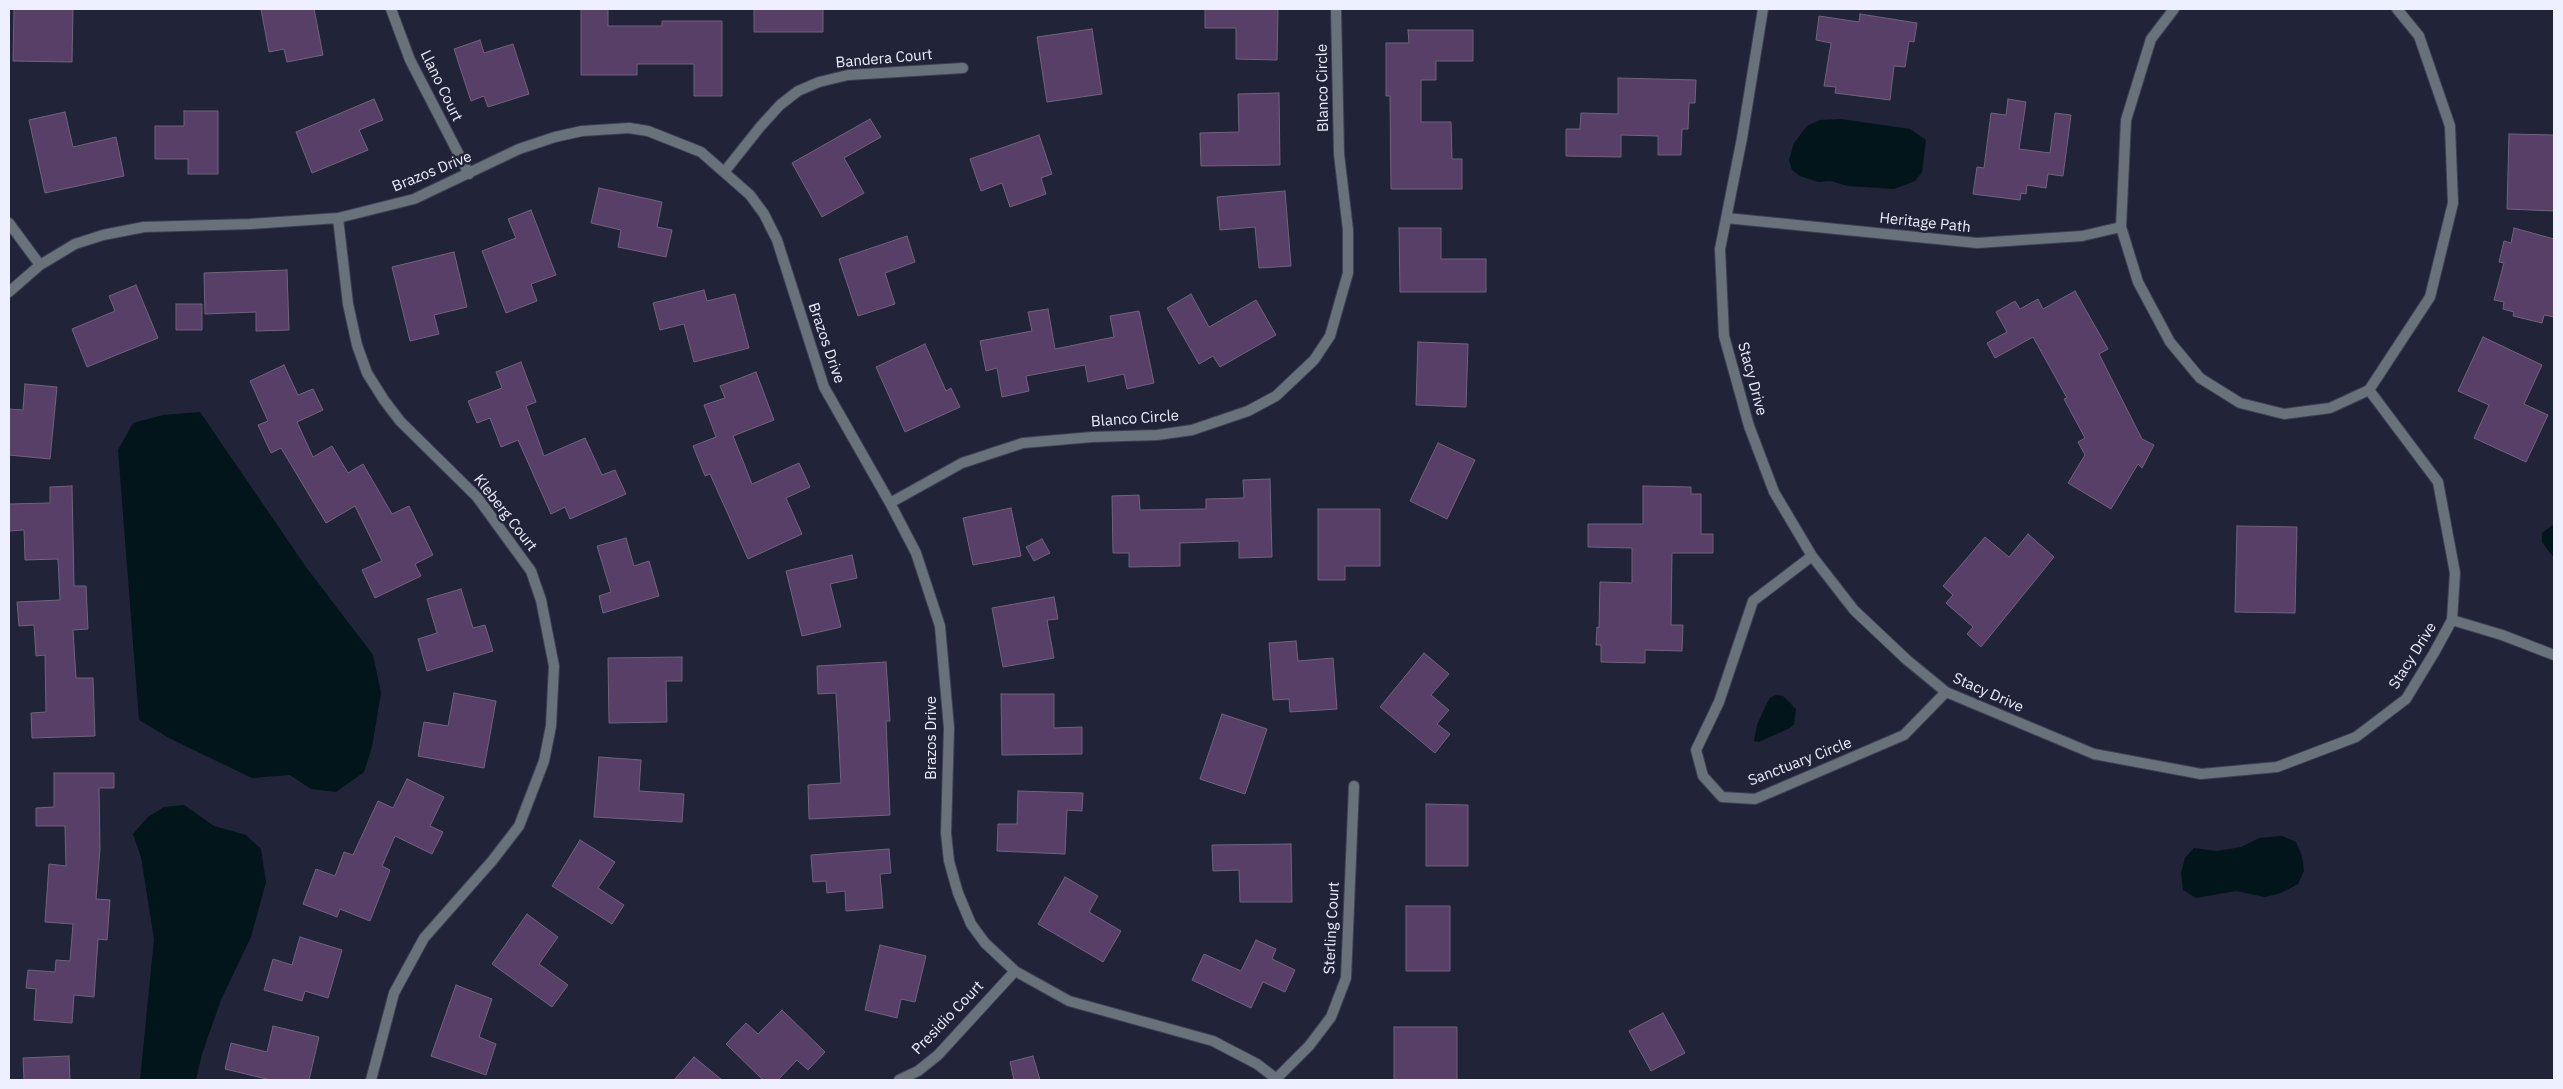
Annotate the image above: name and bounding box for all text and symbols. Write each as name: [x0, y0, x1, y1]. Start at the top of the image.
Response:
street label: Blanco Circle: [1313, 44, 1333, 132]
street label: Bandera Court: [835, 46, 933, 72]
street label: Llano Court: [416, 47, 466, 125]
street label: Brazos Drive: [390, 148, 474, 196]
street label: Heritage Path: [1878, 209, 1972, 237]
street label: Brazos Drive: [804, 300, 848, 386]
street label: Stacy Drive: [1734, 340, 1770, 418]
street label: Blanco Circle: [1090, 407, 1180, 431]
street label: Kleberg Court: [469, 471, 541, 555]
street label: Stacy Drive: [2385, 619, 2441, 693]
street label: Stacy Drive: [1950, 669, 2026, 717]
street label: Brazos Drive: [923, 696, 941, 780]
street label: Sanctuary Circle: [1746, 734, 1854, 790]
street label: Sterling Court: [1321, 881, 1343, 975]
street label: Presidio Court: [908, 978, 988, 1058]

